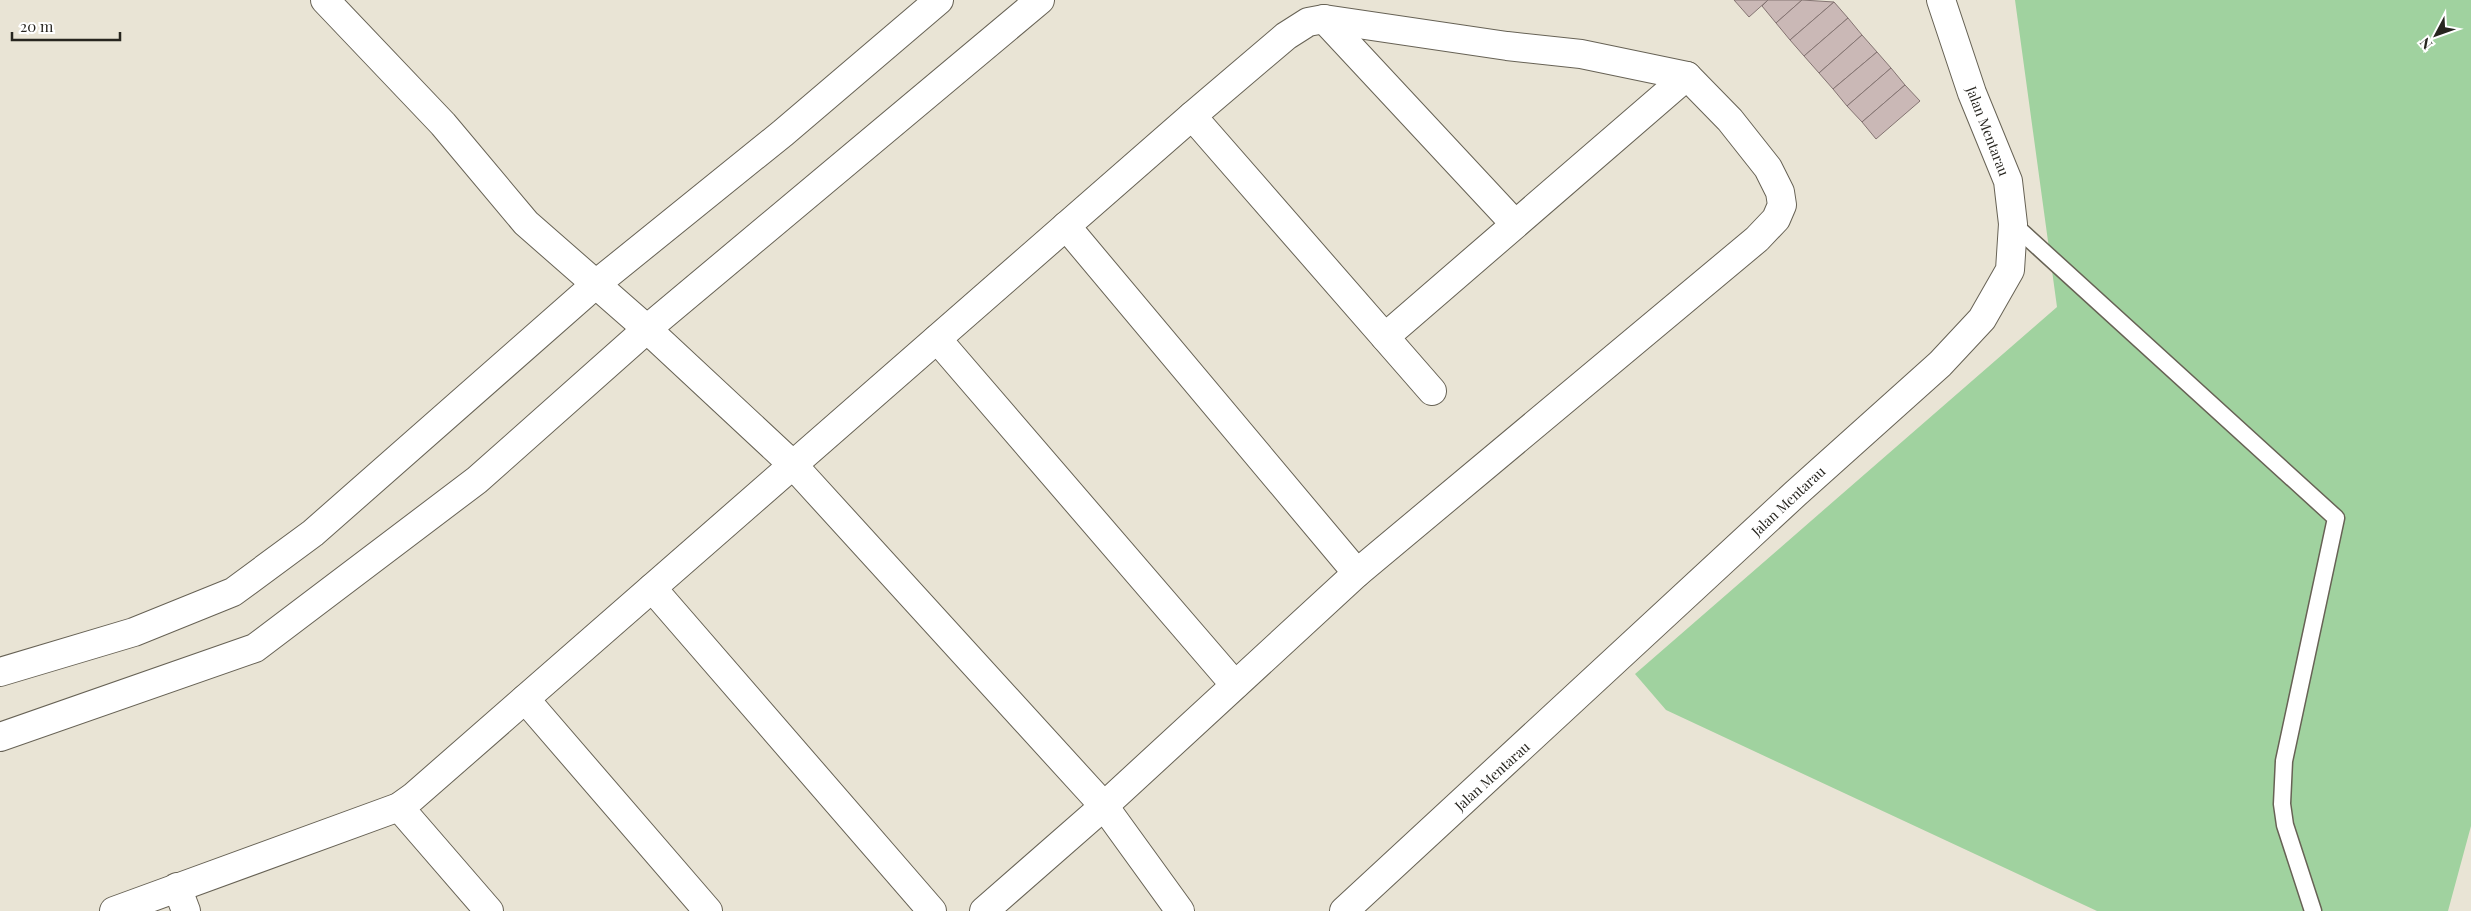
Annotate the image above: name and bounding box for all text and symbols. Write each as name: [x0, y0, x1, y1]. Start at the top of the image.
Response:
scale bar: [12, 10, 120, 42]
north arrow: [2411, 10, 2461, 60]
text: 20 m: [20, 16, 54, 36]
text: N: [2415, 34, 2436, 54]
street label: Jalan Mentarau: [1962, 82, 2014, 179]
street label: Jalan Mentarau: [1746, 462, 1829, 541]
street label: Jalan Mentarau: [1450, 737, 1534, 815]

